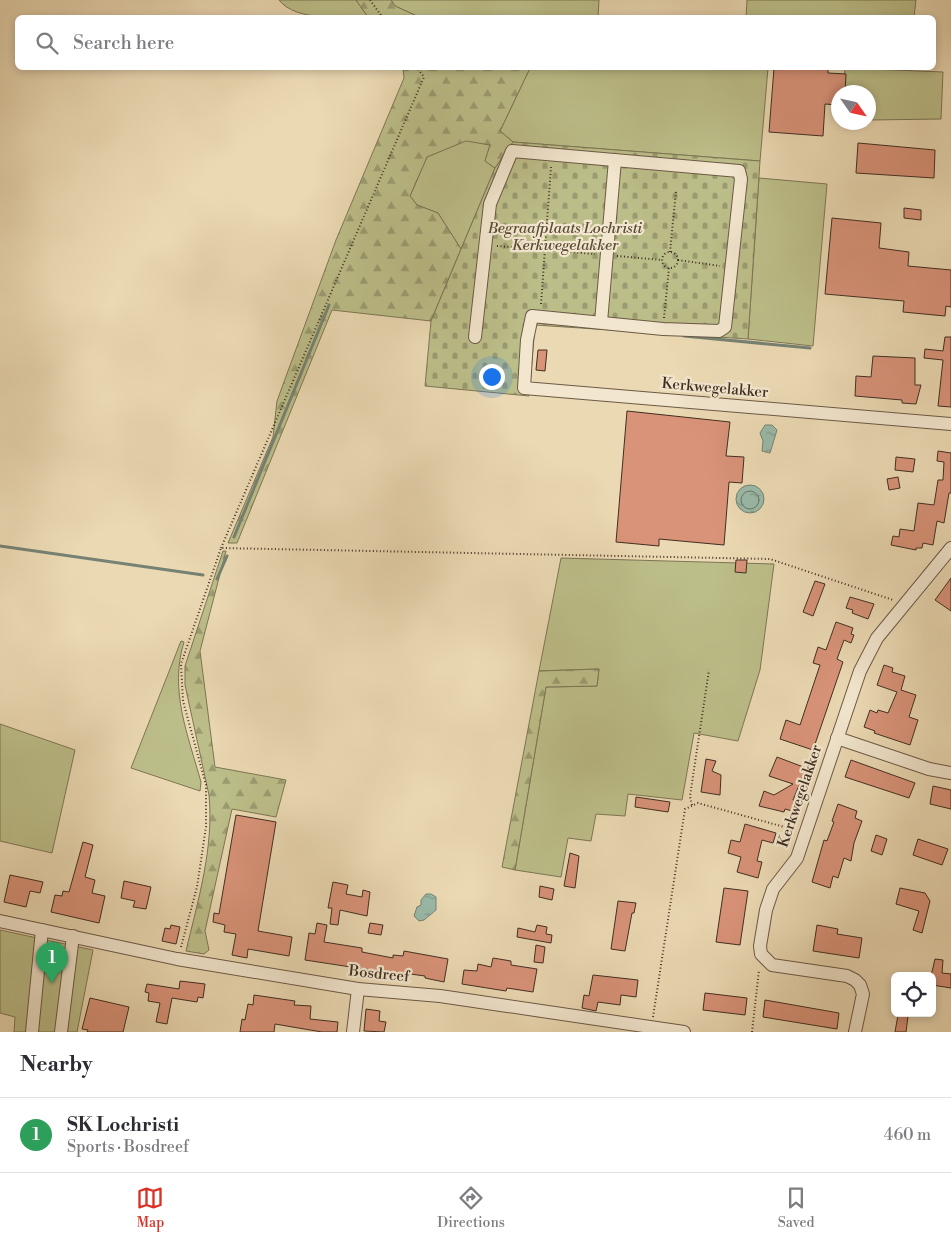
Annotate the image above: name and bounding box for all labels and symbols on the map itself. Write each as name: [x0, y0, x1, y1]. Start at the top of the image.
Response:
north arrow: [831, 85, 876, 130]
park label: Begraafplaats Lochristi Kerkwegelakker: [487, 219, 643, 255]
your location: [479, 364, 505, 390]
street label: Kerkwegelakker: [661, 374, 770, 402]
street label: Kerkwegelakker: [774, 742, 827, 850]
pin: 1: [36, 942, 68, 983]
street label: Bosdreef: [347, 961, 411, 987]

